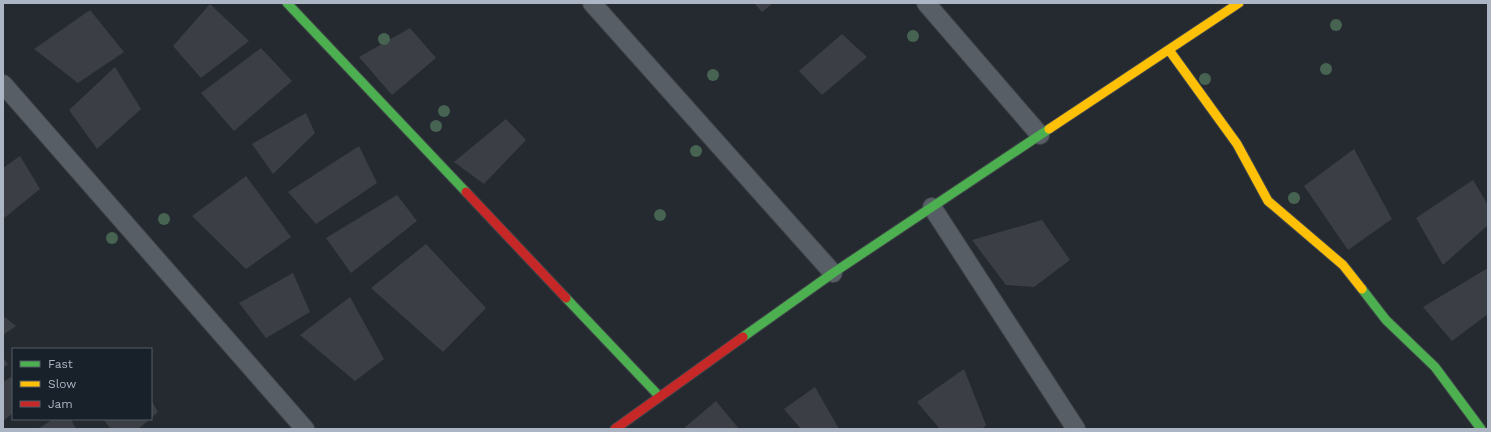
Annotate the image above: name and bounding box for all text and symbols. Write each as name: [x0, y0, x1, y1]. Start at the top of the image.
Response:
legend: [12, 348, 152, 420]
text: Fast: [48, 357, 73, 371]
text: Slow: [48, 377, 76, 391]
text: Jam: [48, 397, 73, 411]

